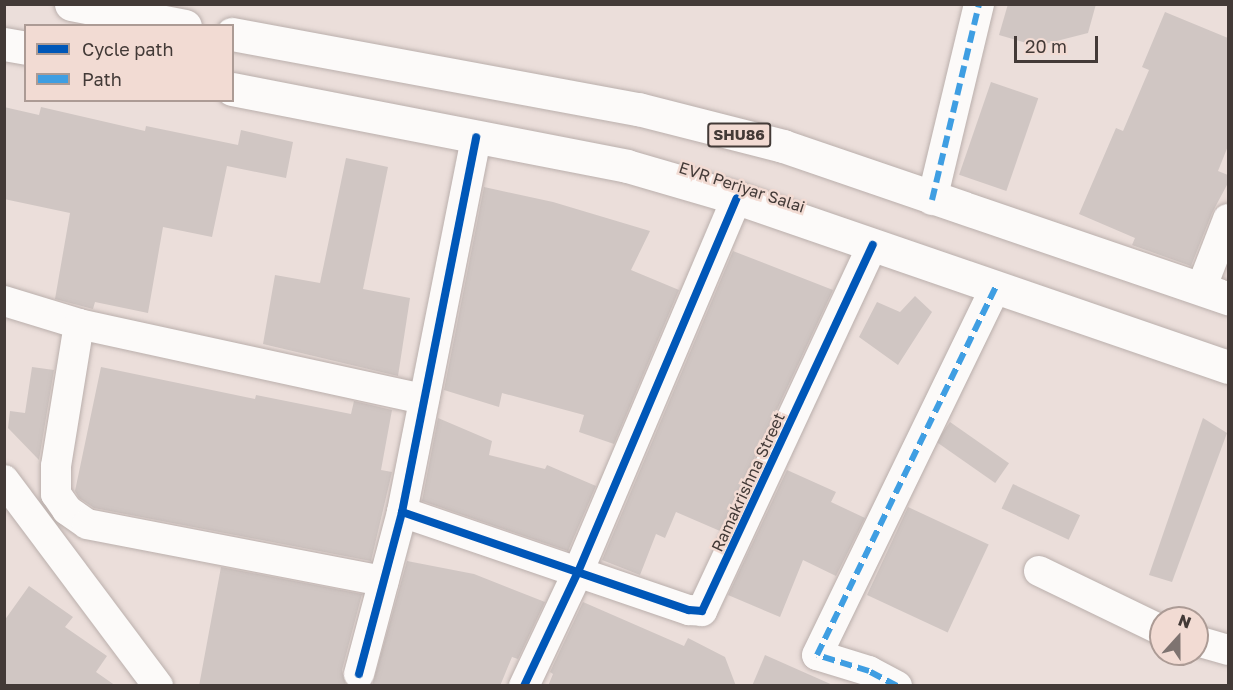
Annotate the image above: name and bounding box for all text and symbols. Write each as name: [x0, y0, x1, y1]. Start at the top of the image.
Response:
legend: [24, 24, 234, 102]
scale bar: [1017, 24, 1101, 62]
text: 20 m: [1025, 35, 1067, 57]
text: Cycle path: [82, 38, 174, 60]
text: Path: [82, 68, 122, 90]
road number: SHU86: [706, 123, 772, 147]
street label: EVR Periyar Salai: [677, 158, 807, 216]
street label: Ramakrishna Street: [707, 409, 789, 555]
north arrow: [1149, 606, 1209, 666]
text: N: [1175, 610, 1194, 633]

